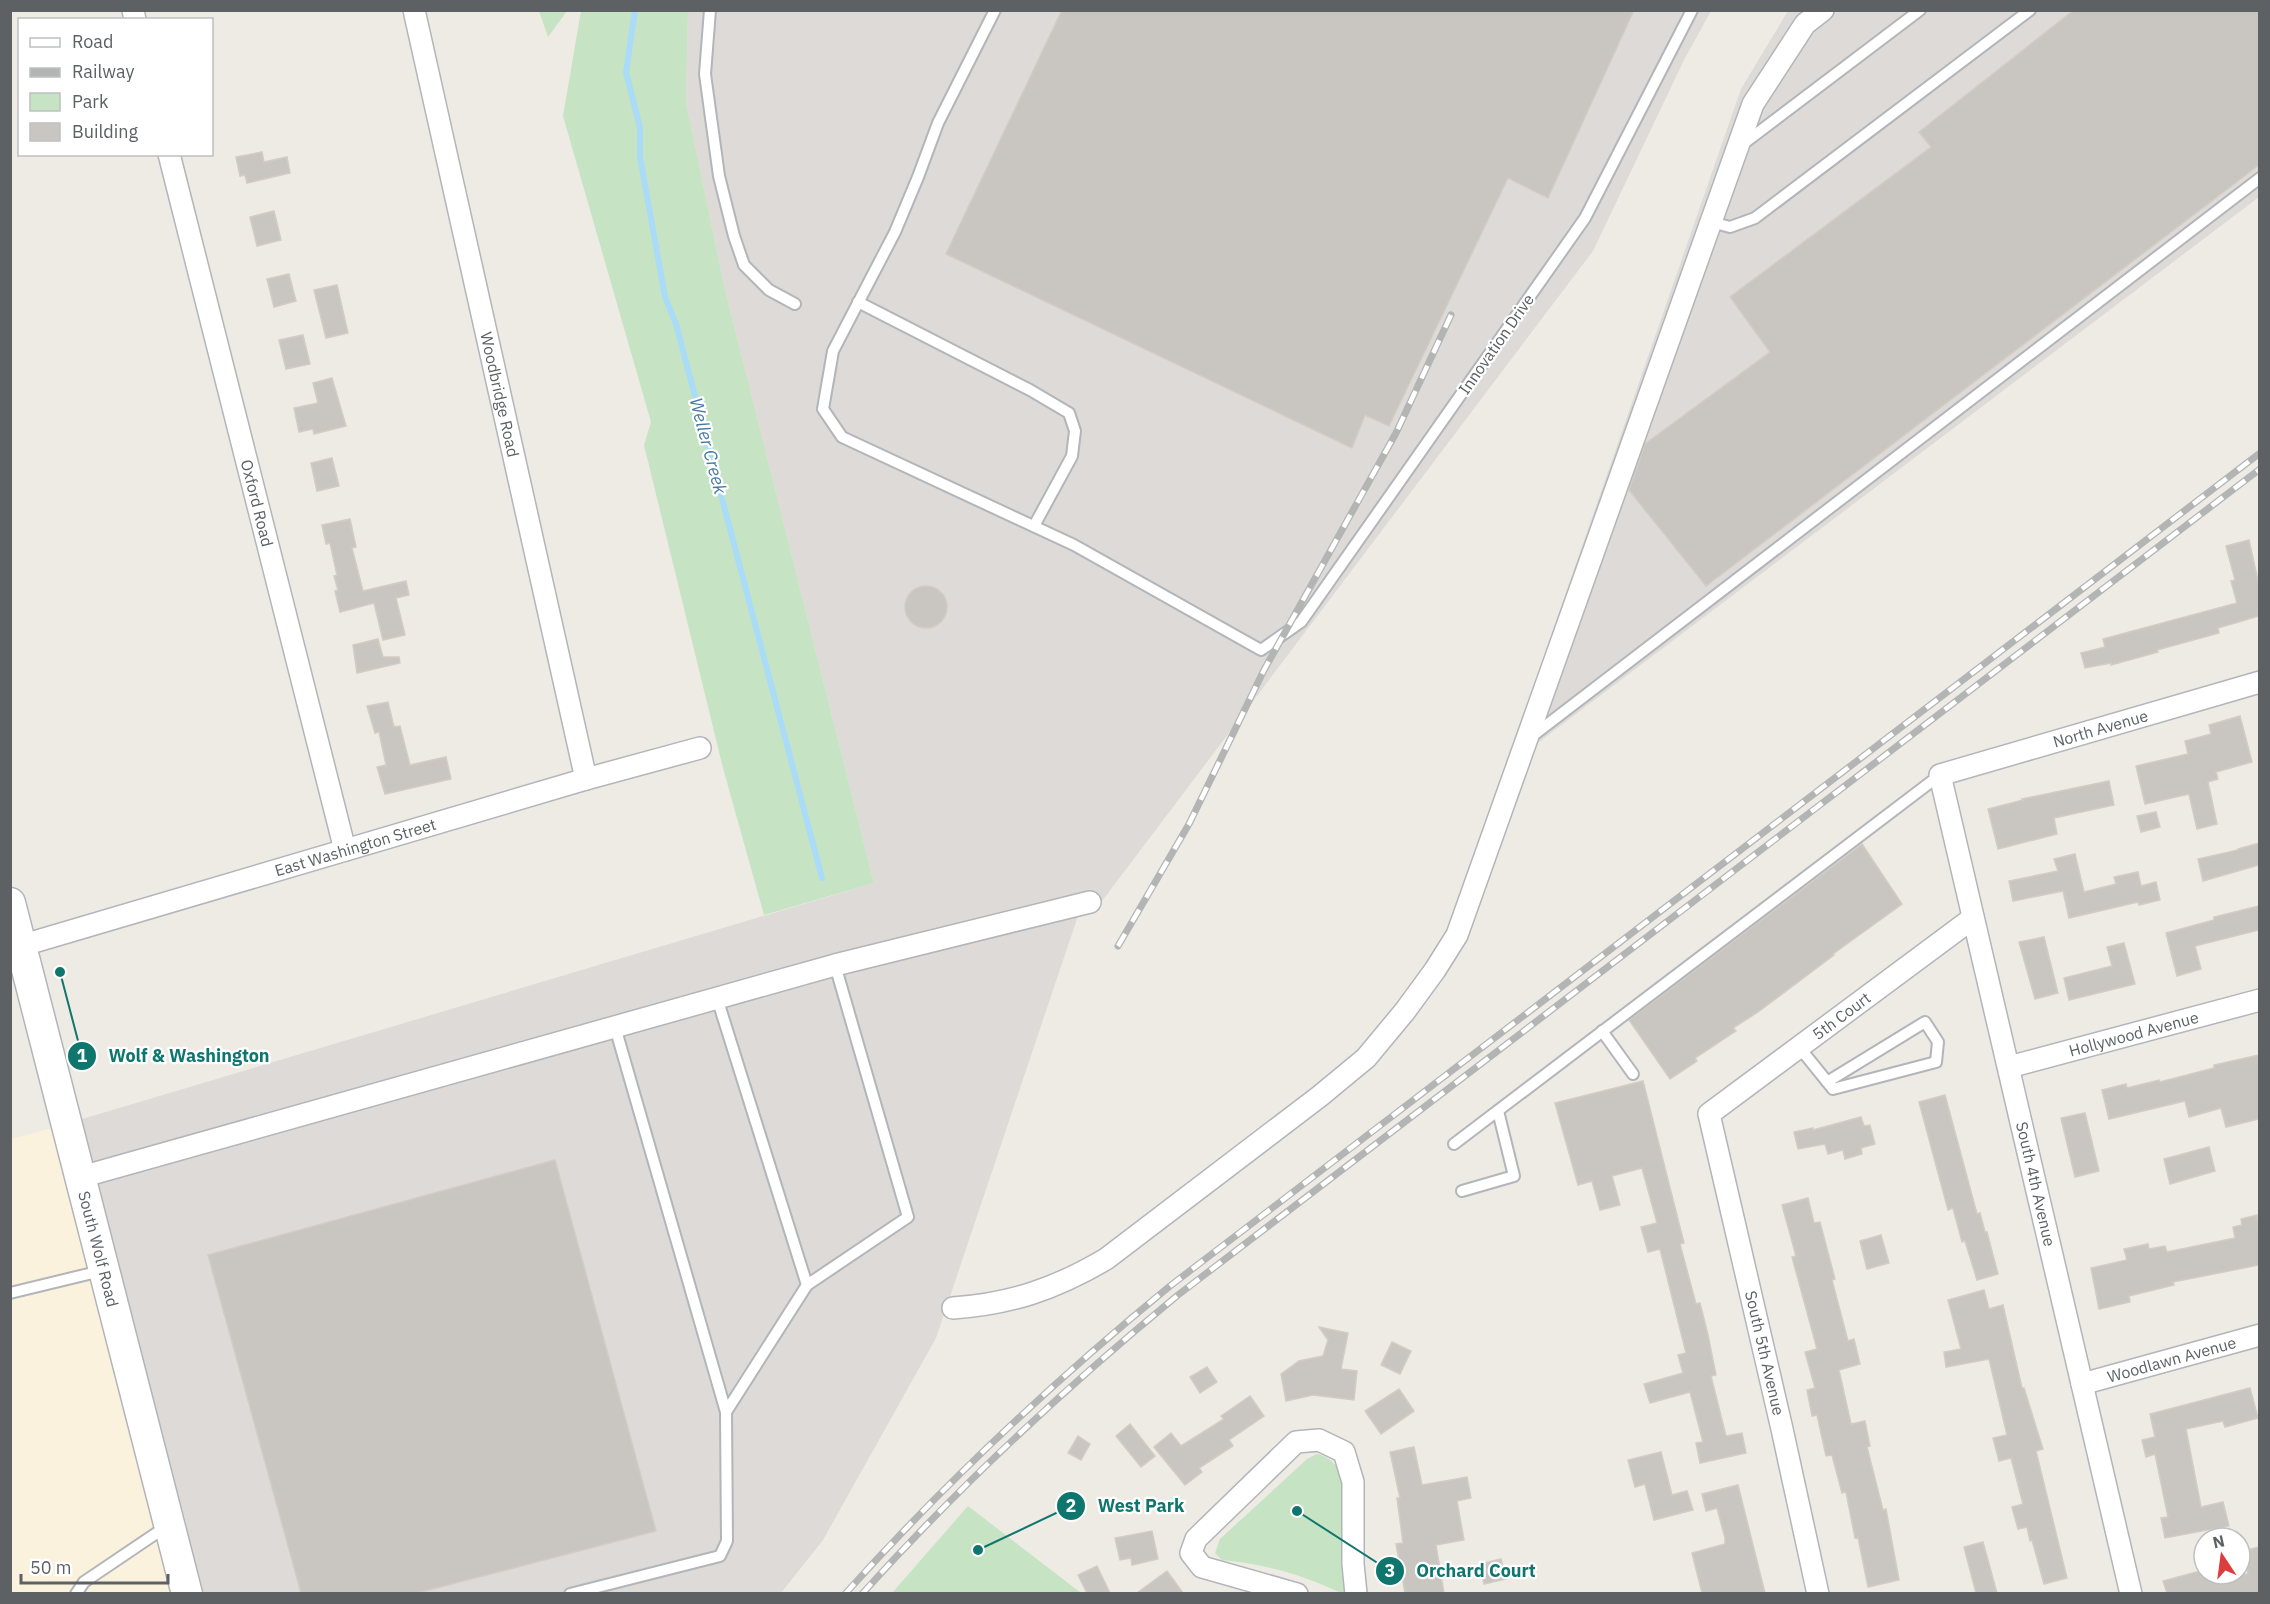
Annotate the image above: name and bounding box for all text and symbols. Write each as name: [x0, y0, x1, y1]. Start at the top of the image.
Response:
legend: [18, 18, 213, 156]
text: Road: [72, 30, 113, 53]
text: Railway: [72, 60, 134, 83]
text: Park: [72, 90, 109, 113]
text: Building: [72, 120, 139, 143]
street label: Innovation Drive: [1454, 290, 1538, 398]
street label: Woodbridge Road: [476, 330, 524, 459]
water label: Weller Creek: [685, 395, 733, 497]
street label: Oxford Road: [237, 457, 278, 549]
street label: North Avenue: [2050, 705, 2151, 752]
street label: East Washington Street: [272, 814, 438, 880]
street label: 5th Court: [1808, 988, 1874, 1044]
street label: Hollywood Avenue: [2067, 1007, 2201, 1061]
callout: Wolf & Washington: [67, 1038, 282, 1074]
text: 1: [77, 1044, 88, 1067]
text: Wolf & Washington: [108, 1044, 270, 1067]
street label: South 4th Avenue: [2012, 1120, 2060, 1248]
street label: South Wolf Road: [74, 1189, 123, 1309]
street label: South 5th Avenue: [1741, 1289, 1789, 1417]
street label: Woodlawn Avenue: [2105, 1332, 2239, 1387]
callout: West Park: [1056, 1488, 1197, 1524]
text: 2: [1066, 1494, 1076, 1517]
text: West Park: [1098, 1494, 1185, 1517]
north arrow: [2192, 1526, 2252, 1586]
text: N: [2211, 1530, 2227, 1552]
scale bar: [21, 1547, 168, 1585]
callout: Orchard Court: [1375, 1553, 1548, 1589]
text: 50 m: [30, 1556, 72, 1579]
text: 3: [1385, 1559, 1395, 1582]
text: Orchard Court: [1416, 1559, 1536, 1582]

